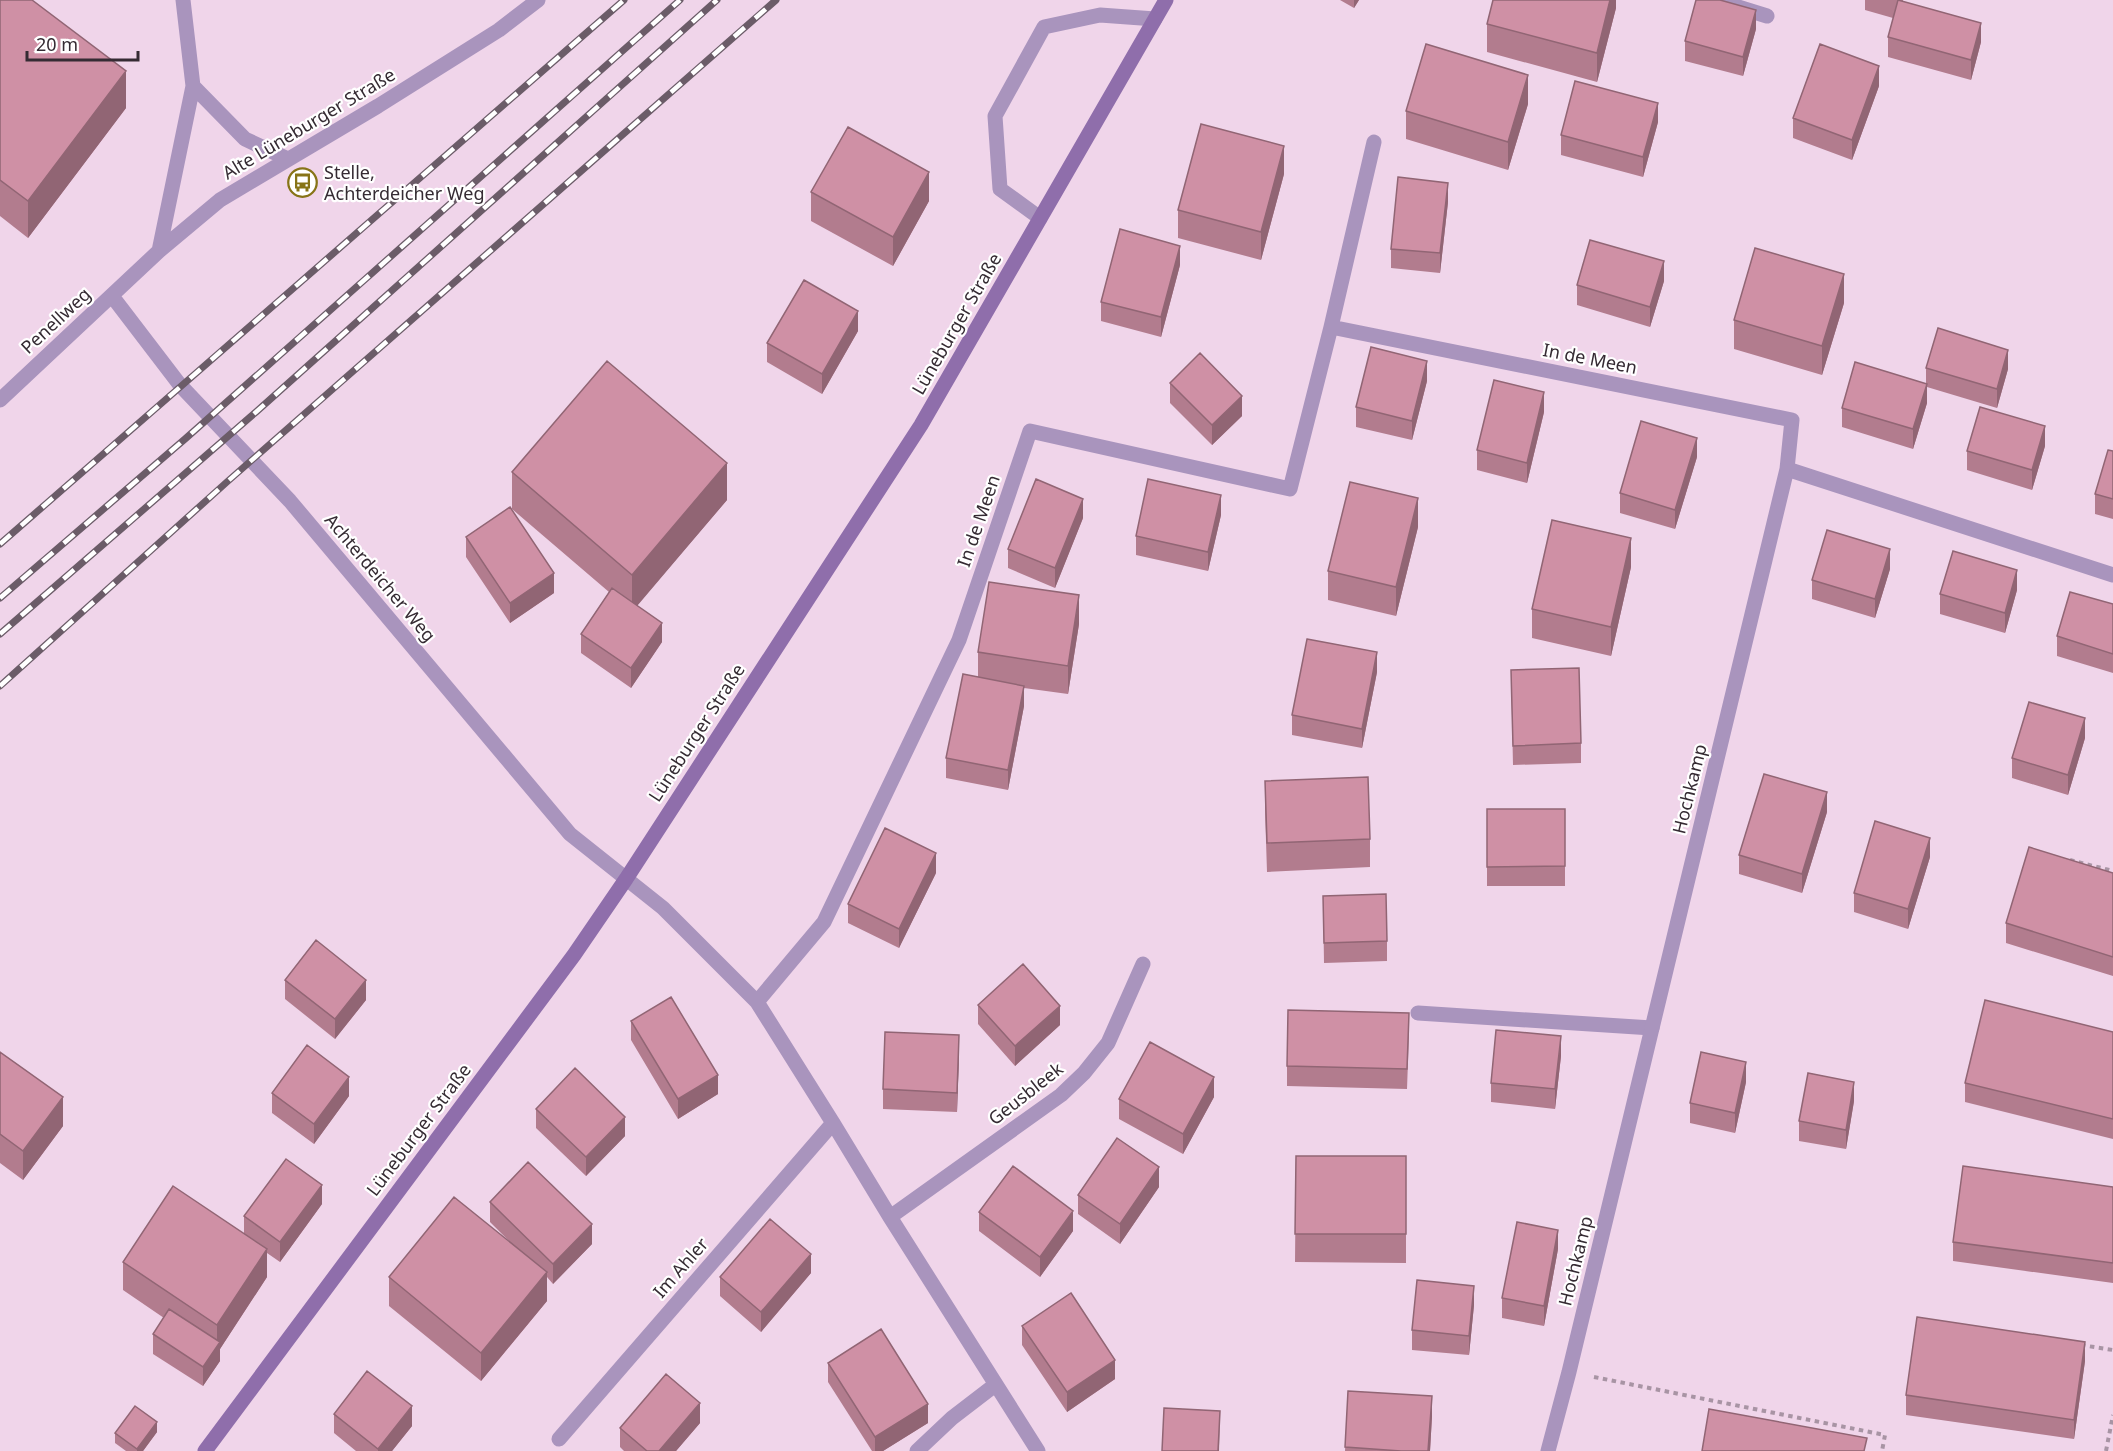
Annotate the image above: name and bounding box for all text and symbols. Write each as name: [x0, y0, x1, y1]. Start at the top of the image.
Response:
scale bar: [27, 24, 138, 62]
text: 20 m: [36, 32, 78, 56]
street label: Alte Lüneburger Straße: [218, 62, 399, 184]
place label: Stelle, Achterdeicher Weg: [324, 160, 485, 205]
bus stop icon: Stelle, Achterdeicher Weg: [287, 167, 319, 199]
street label: Lüneburger Straße: [906, 248, 1006, 399]
street label: Penellweg: [15, 282, 95, 359]
street label: In de Meen: [1541, 337, 1639, 379]
street label: In de Meen: [951, 472, 1005, 570]
street label: Achterdeicher Weg: [320, 508, 442, 647]
street label: Lüneburger Straße: [643, 659, 750, 806]
street label: Hochkamp: [1666, 741, 1712, 836]
street label: Geusbleek: [983, 1056, 1068, 1130]
street label: Lüneburger Straße: [361, 1058, 476, 1200]
street label: Hochkamp: [1552, 1213, 1598, 1308]
street label: Im Ahler: [647, 1232, 713, 1303]

